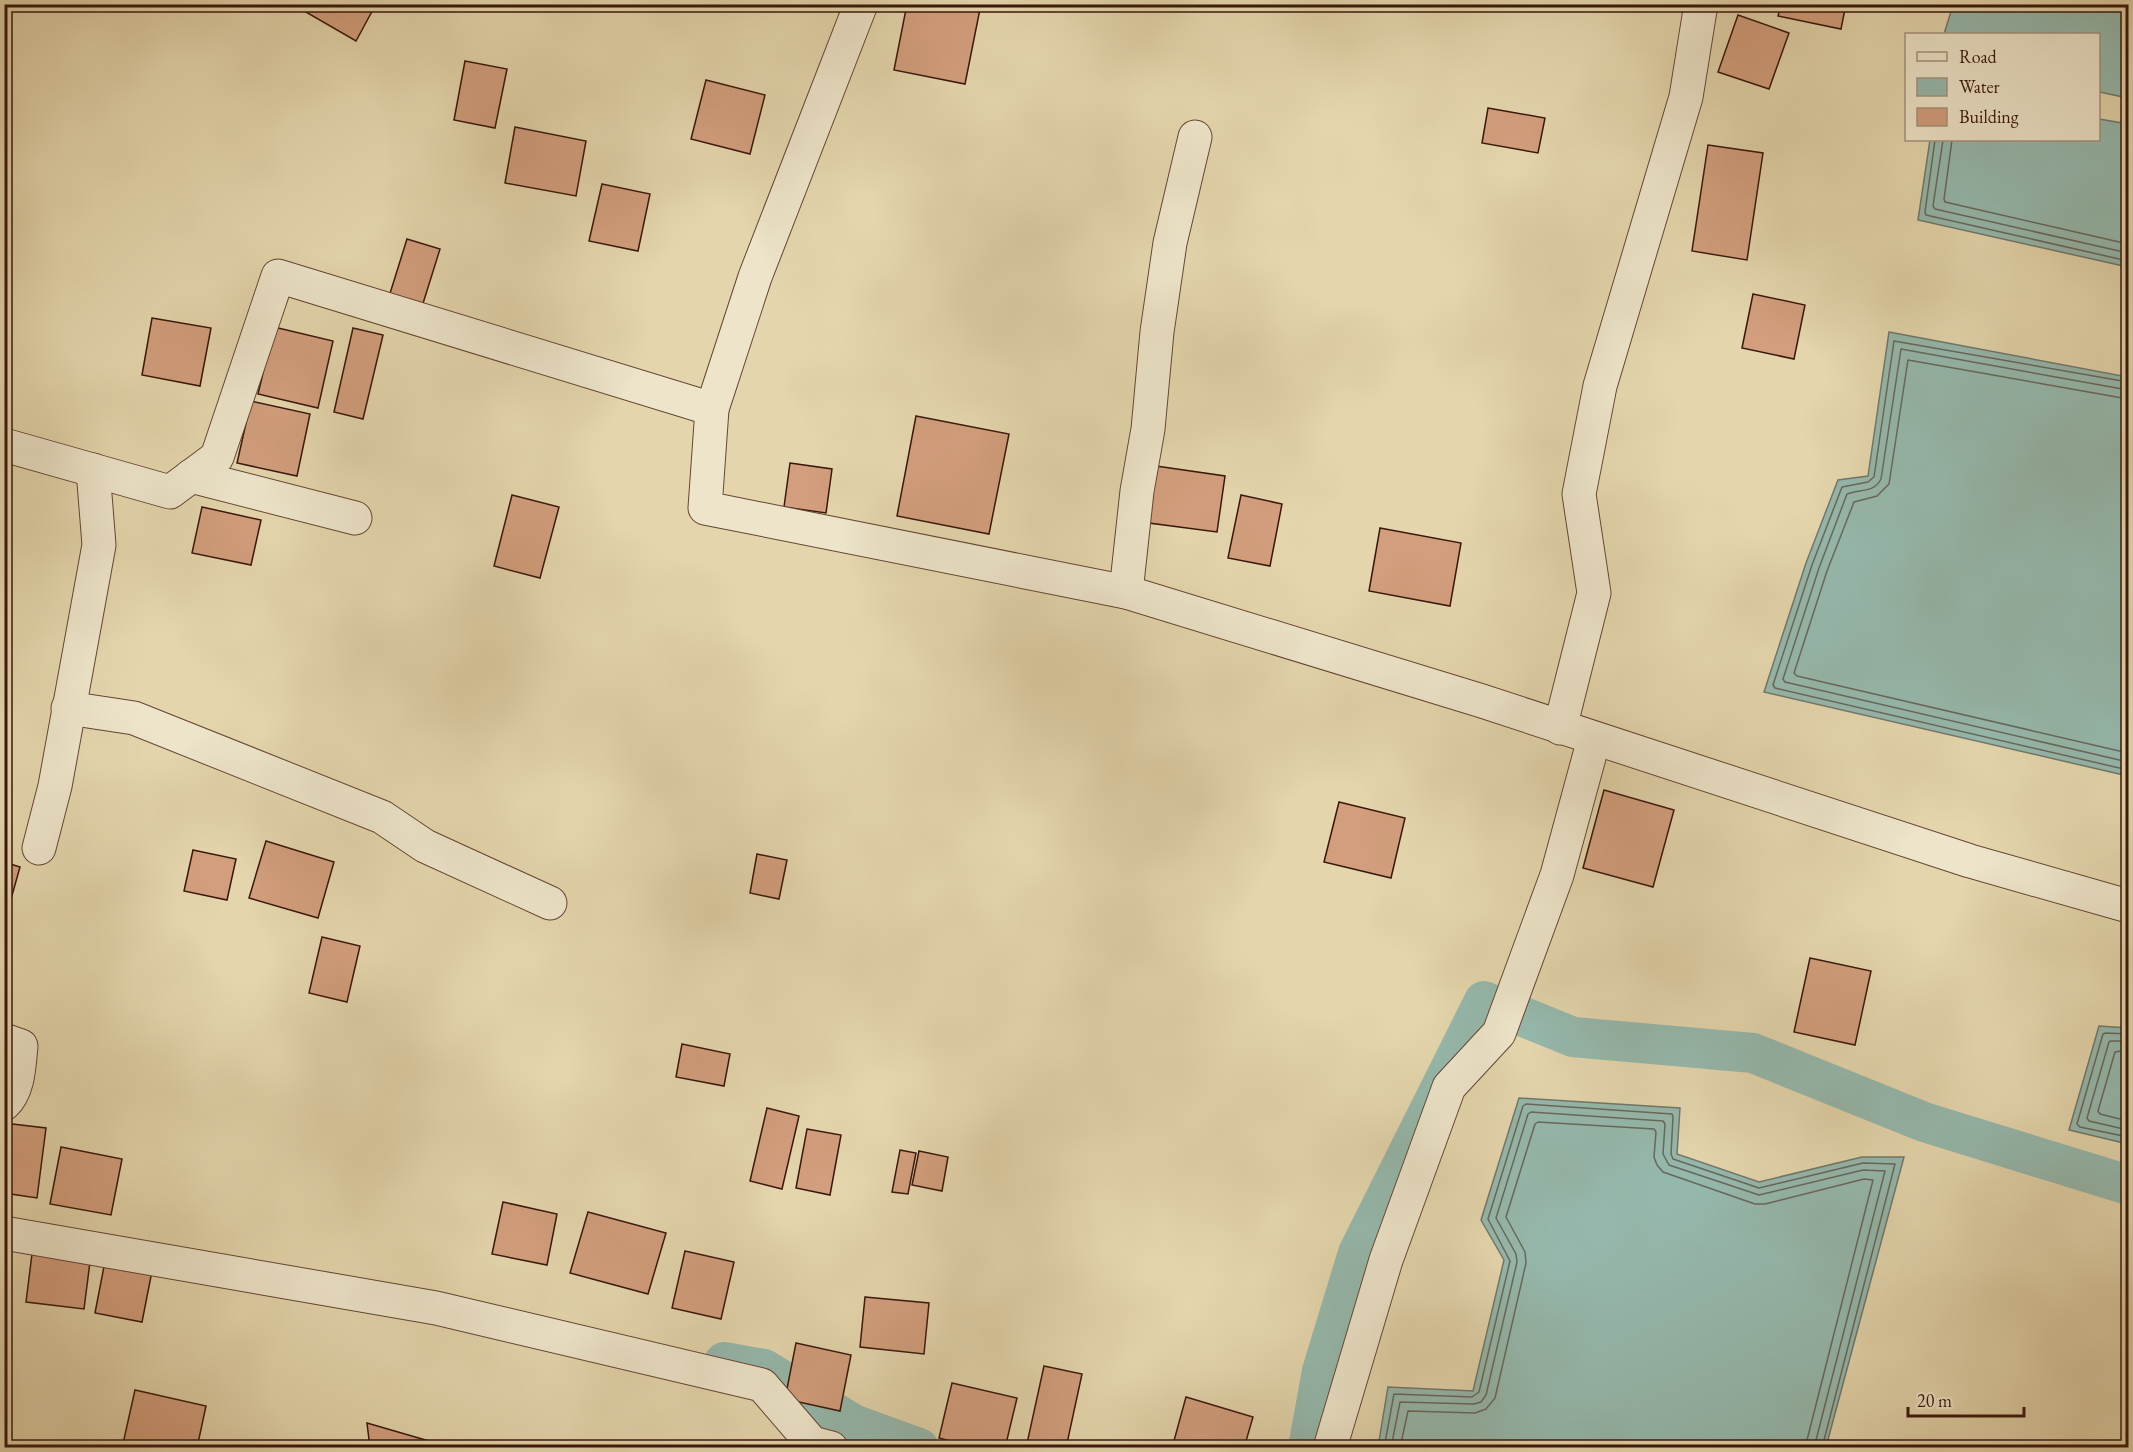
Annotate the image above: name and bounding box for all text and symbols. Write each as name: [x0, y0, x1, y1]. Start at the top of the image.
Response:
legend: [1905, 33, 2100, 141]
text: Road: [1959, 45, 1998, 68]
text: Water: [1959, 75, 2000, 98]
text: Building: [1959, 105, 2019, 128]
scale bar: [1908, 1380, 2024, 1418]
text: 20 m: [1917, 1389, 1952, 1412]

